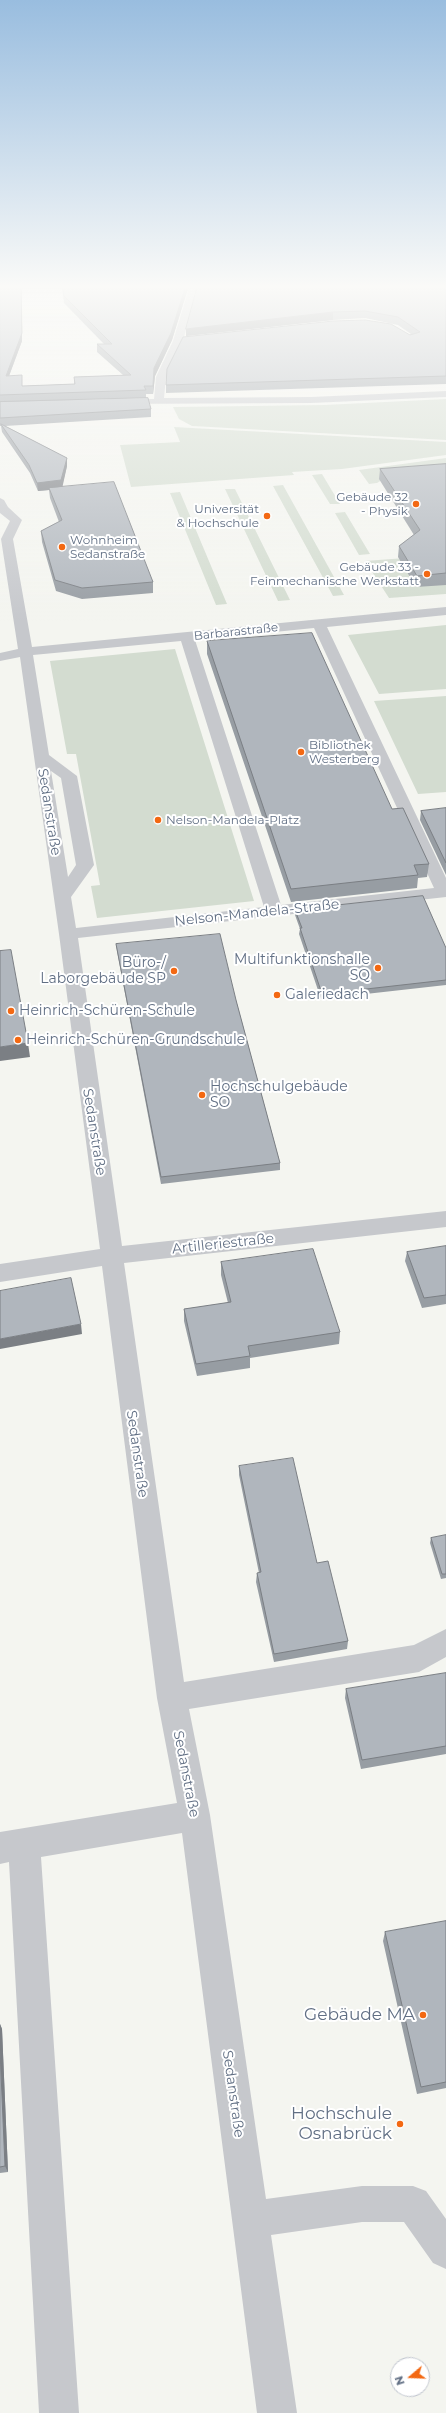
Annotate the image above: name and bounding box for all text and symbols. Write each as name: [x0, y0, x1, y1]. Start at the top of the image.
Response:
place label: Gebäude 32 - Physik: [336, 490, 408, 518]
marker: Gebäude 32 - Physik: [411, 499, 421, 509]
place label: Universität & Hochschule: [177, 502, 259, 530]
marker: Universität & Hochschule: [262, 511, 272, 521]
place label: Wohnheim Sedanstraße: [70, 533, 145, 561]
marker: Wohnheim Sedanstraße: [57, 542, 67, 552]
place label: Gebäude 33 - Feinmechanische Werkstatt: [250, 560, 419, 588]
marker: Gebäude 33 - Feinmechanische Werkstatt: [422, 569, 432, 579]
street label: Barbarastraße: [193, 620, 279, 644]
place label: Bibliothek Westerberg: [309, 738, 380, 766]
marker: Bibliothek Westerberg: [296, 747, 306, 757]
street label: Sedanstraße: [34, 767, 64, 857]
place label: Nelson-Mandela-Platz: [166, 813, 299, 827]
marker: Nelson-Mandela-Platz: [153, 815, 163, 825]
street label: Nelson-Mandela-Straße: [174, 896, 340, 930]
place label: Multifunktionshalle SQ: [234, 952, 370, 984]
place label: Büro-/ Laborgebäude SP: [40, 955, 166, 988]
marker: Multifunktionshalle SQ: [373, 963, 383, 973]
marker: Büro-/ Laborgebäude SP: [169, 966, 179, 976]
place label: Galeriedach: [285, 987, 369, 1003]
marker: Galeriedach: [272, 990, 282, 1000]
place label: Heinrich-Schüren-Schule: [19, 1003, 195, 1019]
marker: Heinrich-Schüren-Schule: [6, 1006, 16, 1016]
place label: Heinrich-Schüren-Grundschule: [26, 1032, 245, 1048]
marker: Heinrich-Schüren-Grundschule: [13, 1035, 23, 1045]
place label: Hochschulgebäude SO: [210, 1079, 348, 1112]
street label: Sedanstraße: [79, 1087, 109, 1177]
marker: Hochschulgebäude SO: [197, 1090, 207, 1100]
street label: Artilleriestraße: [171, 1230, 275, 1258]
street label: Sedanstraße: [123, 1409, 151, 1499]
street label: Sedanstraße: [169, 1729, 203, 1819]
place label: Gebäude MA: [304, 2005, 415, 2025]
marker: Gebäude MA: [418, 2010, 428, 2020]
street label: Sedanstraße: [219, 2049, 247, 2139]
place label: Hochschule Osnabrück: [291, 2104, 392, 2144]
marker: Hochschule Osnabrück: [395, 2119, 405, 2129]
north arrow: [390, 2357, 430, 2397]
text: N: [392, 2374, 408, 2387]

